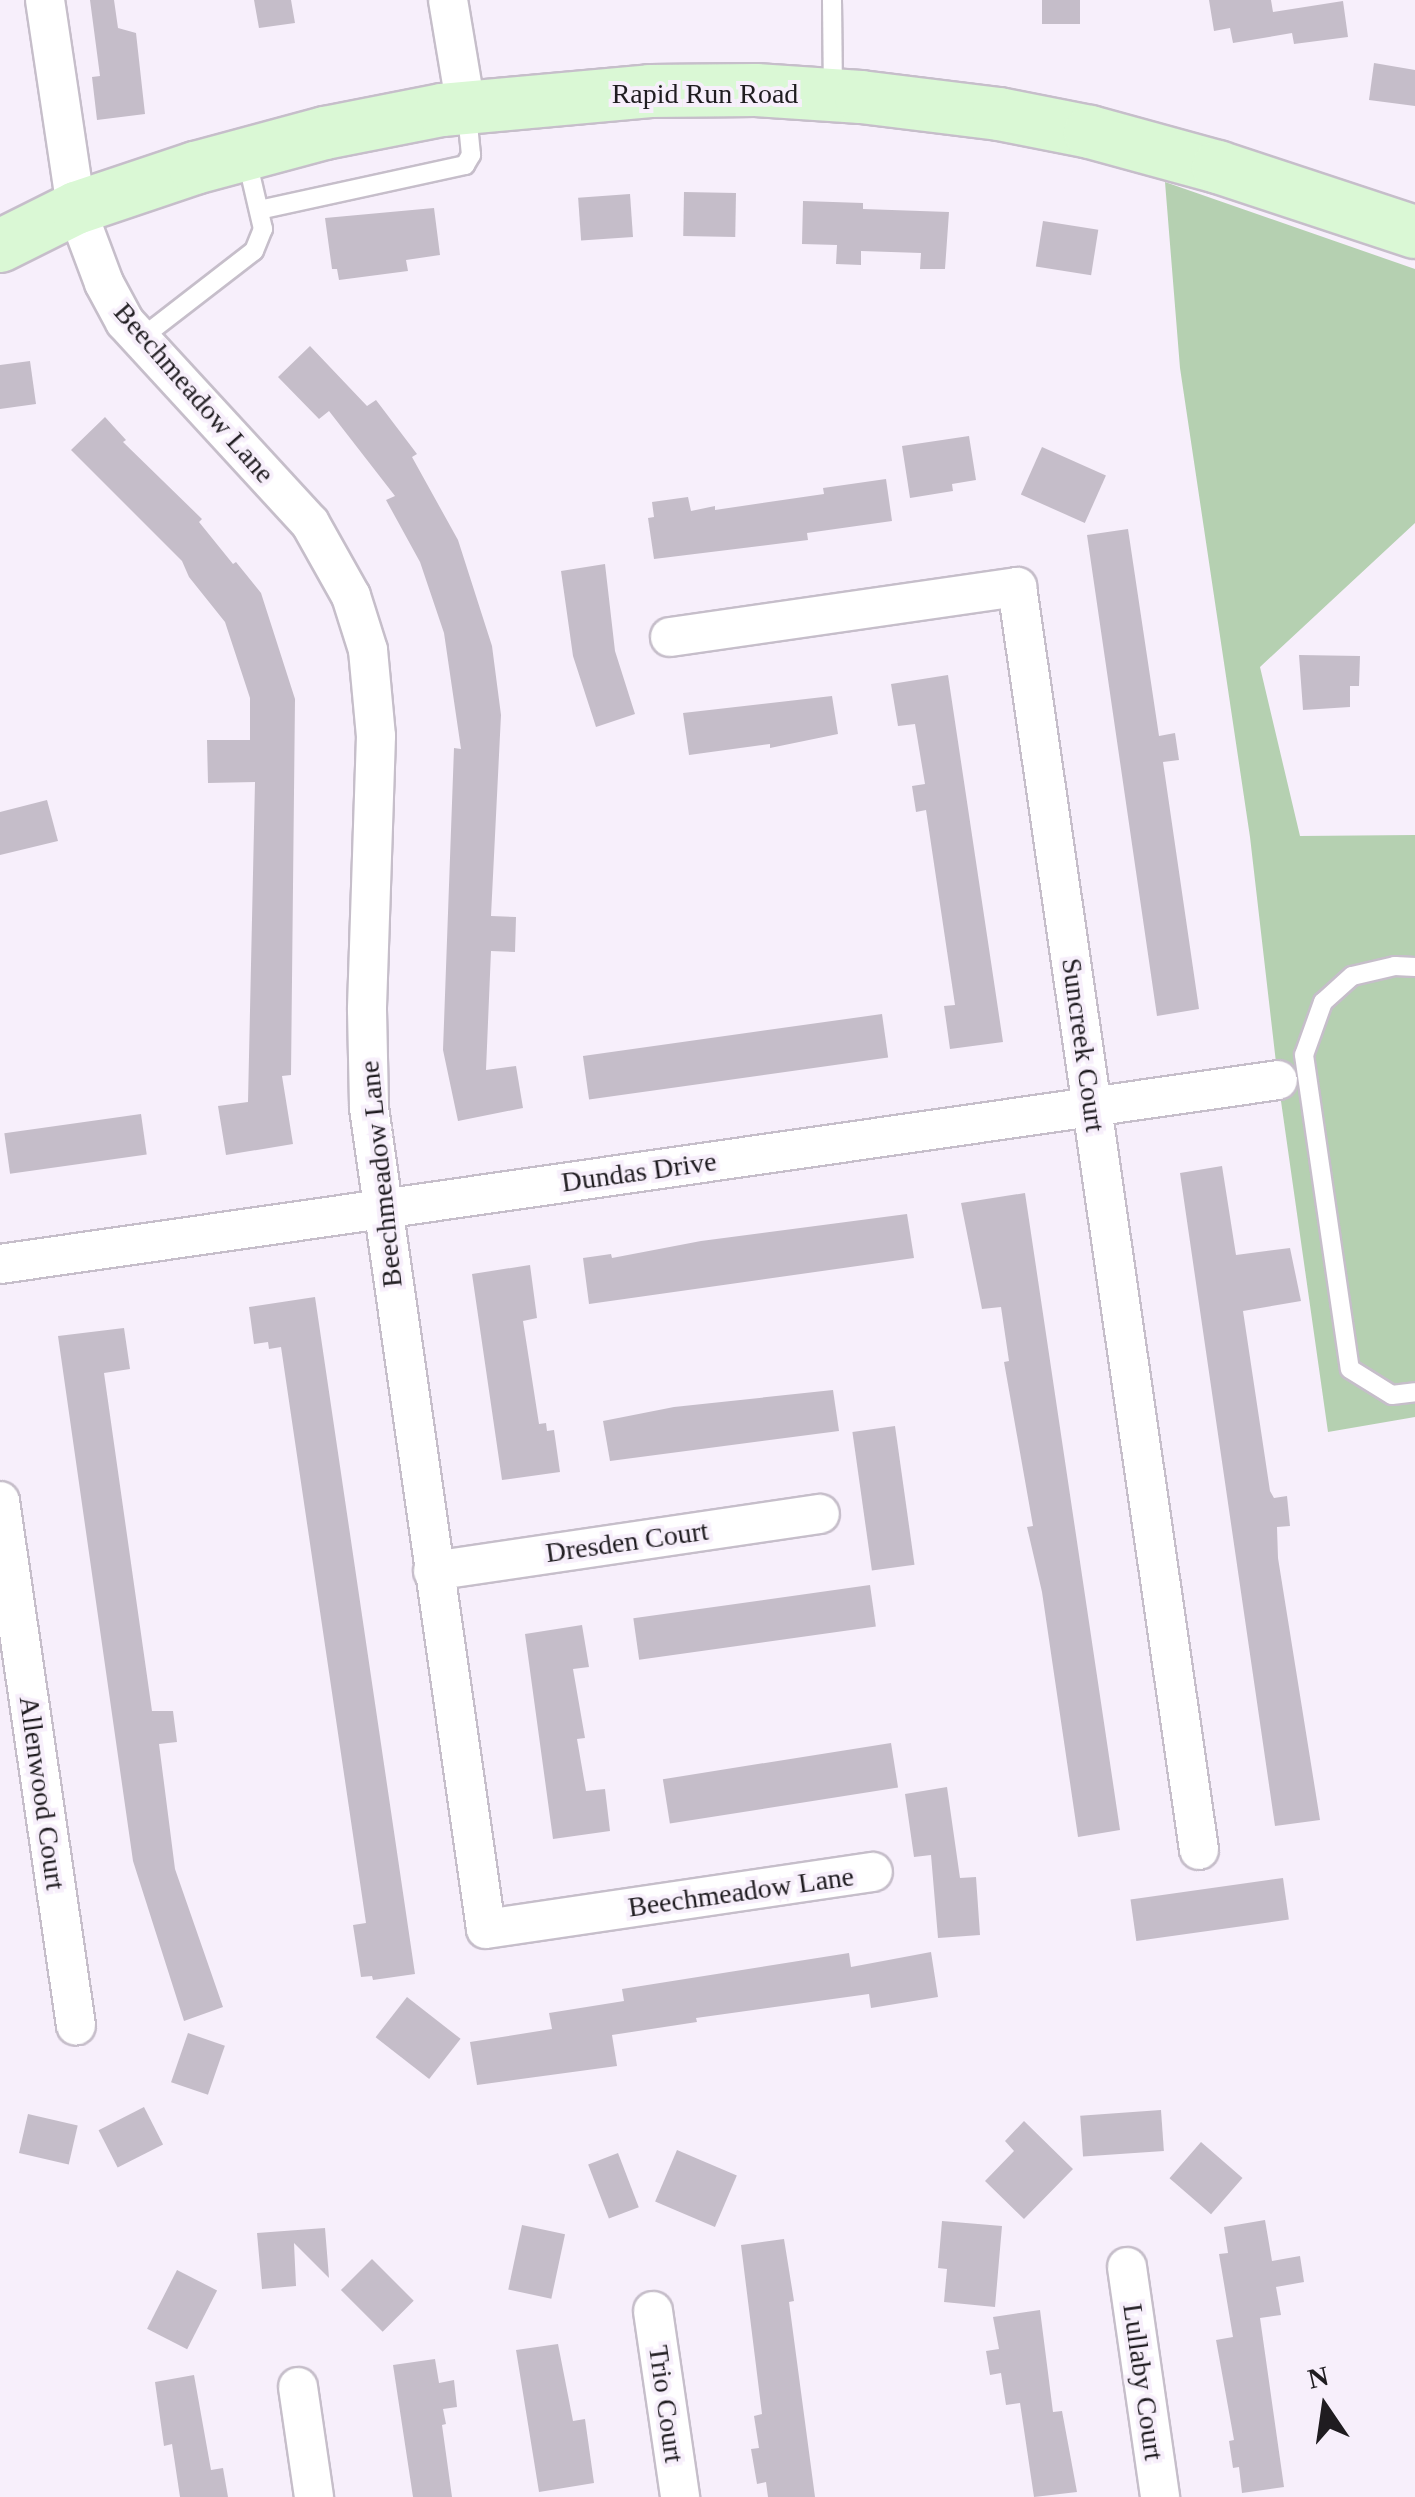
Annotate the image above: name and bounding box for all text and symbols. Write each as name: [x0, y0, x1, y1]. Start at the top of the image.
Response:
street label: Rapid Run Road: [612, 77, 798, 111]
street label: Beechmeadow Lane: [107, 296, 281, 490]
street label: Suncreek Court: [1054, 956, 1112, 1134]
street label: Beechmeadow Lane: [352, 1059, 410, 1289]
street label: Dundas Drive: [559, 1144, 719, 1200]
street label: Dresden Court: [543, 1514, 711, 1570]
street label: Allenwood Court: [12, 1694, 72, 1892]
street label: Beechmeadow Lane: [626, 1860, 856, 1924]
street label: Lullaby Court: [1115, 2301, 1171, 2463]
street label: Trio Court: [641, 2343, 691, 2465]
north arrow: [1275, 2357, 1375, 2457]
text: N: [1305, 2360, 1331, 2395]

